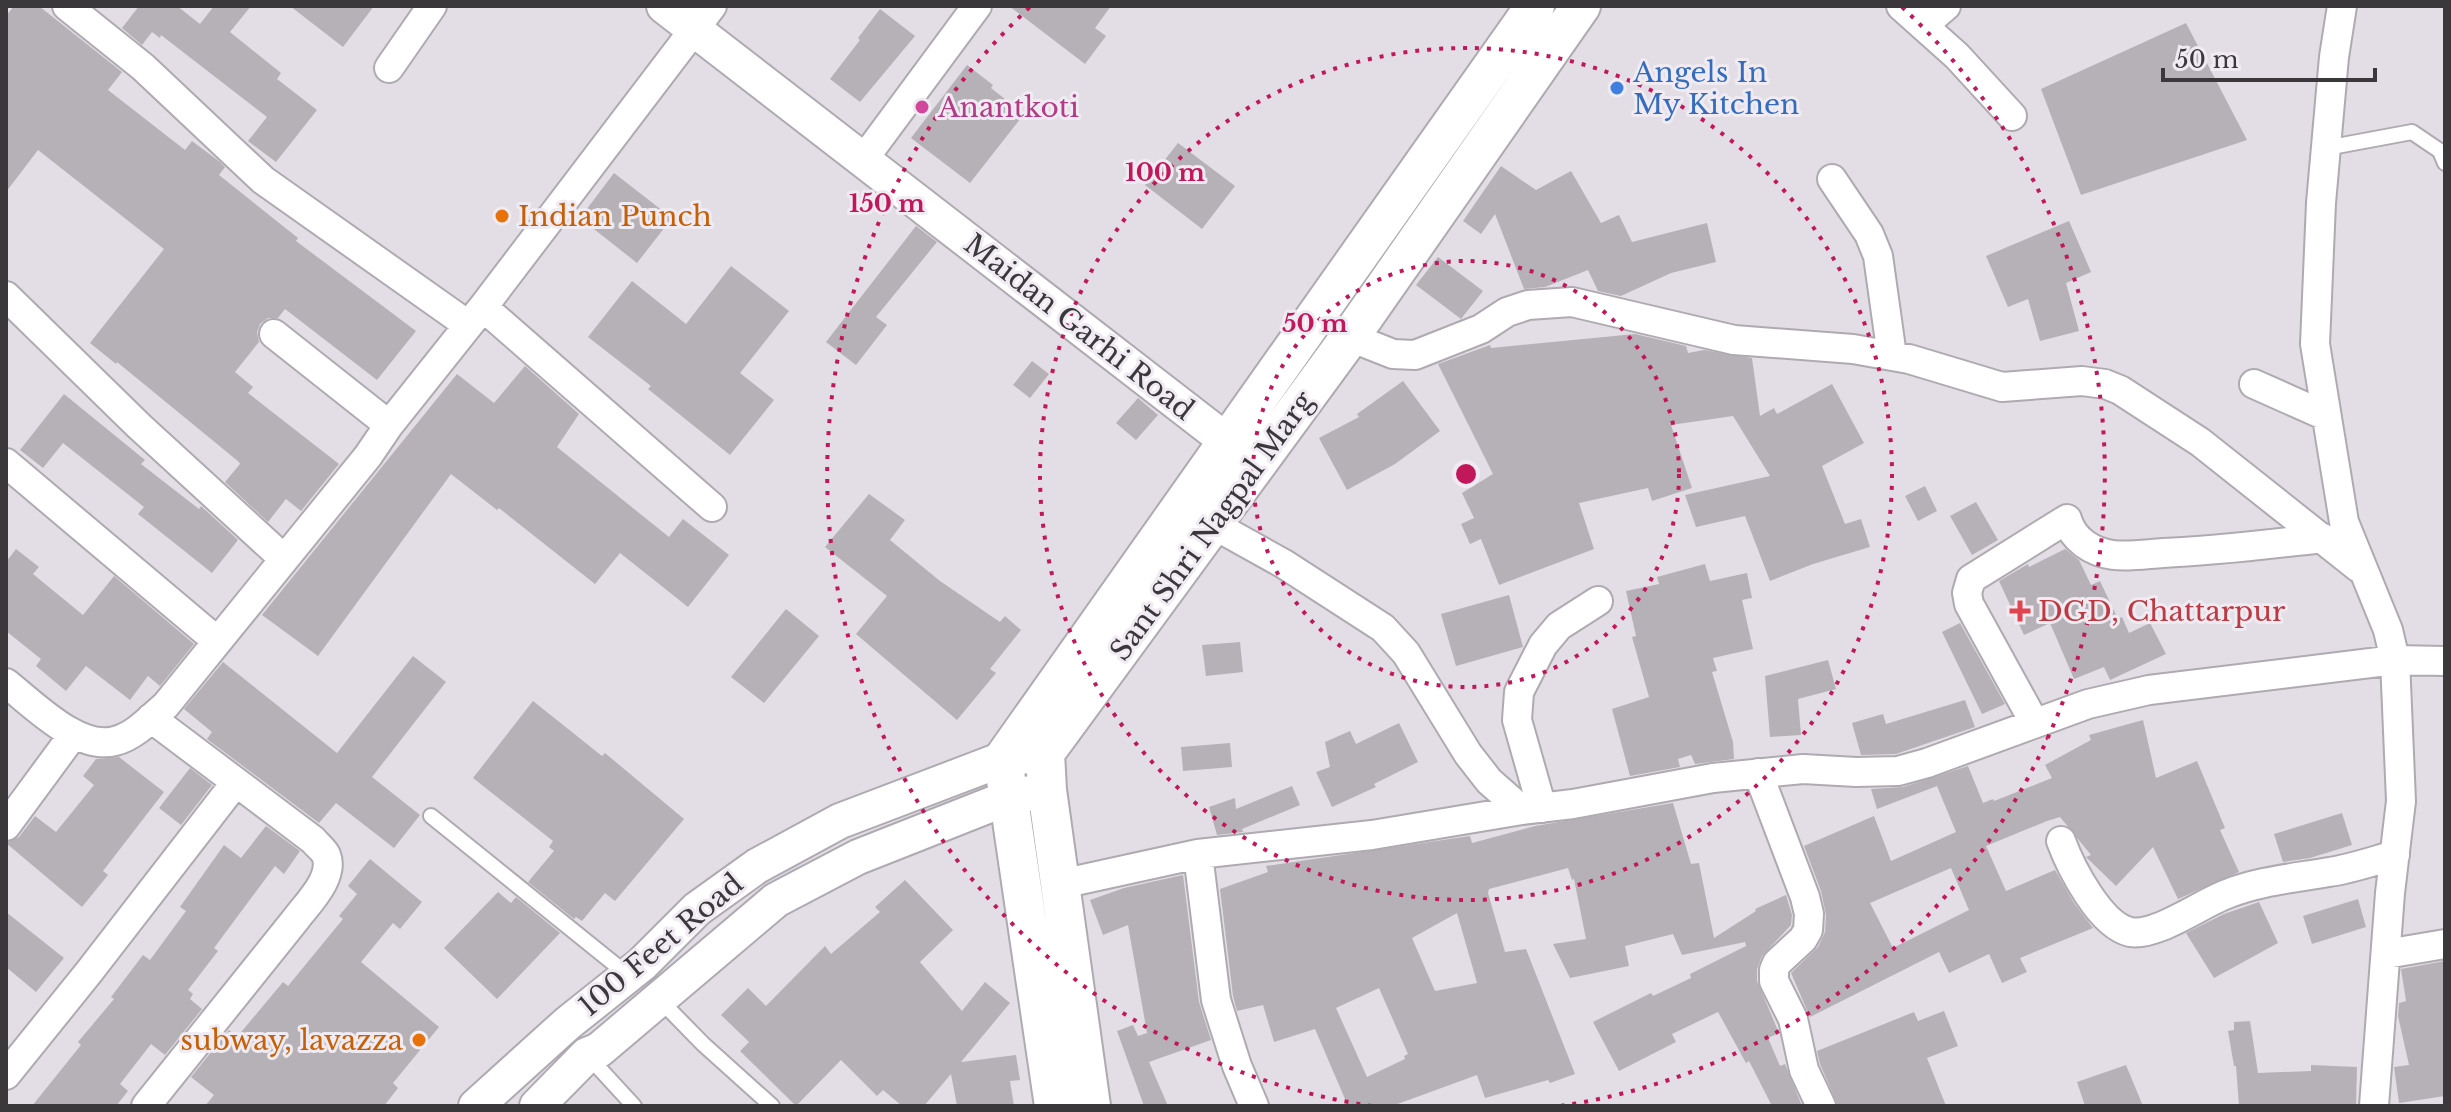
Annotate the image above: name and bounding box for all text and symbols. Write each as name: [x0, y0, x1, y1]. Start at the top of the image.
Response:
scale bar: [2163, 32, 2375, 82]
text: 50 m: [2175, 45, 2239, 74]
place label: Angels In My Kitchen: [1632, 55, 1799, 122]
marker: Angels In My Kitchen: [1608, 79, 1626, 97]
place label: Anantkoti: [937, 90, 1079, 125]
marker: Anantkoti: [913, 98, 931, 116]
text: 100 m: [1125, 158, 1205, 187]
text: 150 m: [849, 189, 925, 218]
place label: Indian Punch: [518, 199, 712, 234]
marker: Indian Punch: [493, 207, 511, 225]
street label: Maidan Garhi Road: [957, 226, 1201, 428]
text: 50 m: [1282, 309, 1348, 338]
street label: Sant Shri Nagpal Marg: [1103, 384, 1322, 667]
centre of rings: [1452, 460, 1480, 488]
place label: DGD, Chattarpur: [2038, 594, 2286, 629]
marker: DGD, Chattarpur: [2009, 600, 2031, 622]
street label: 100 Feet Road: [572, 866, 750, 1024]
place label: subway, lavazza: [180, 1023, 403, 1058]
marker: subway, lavazza: [410, 1031, 428, 1049]

